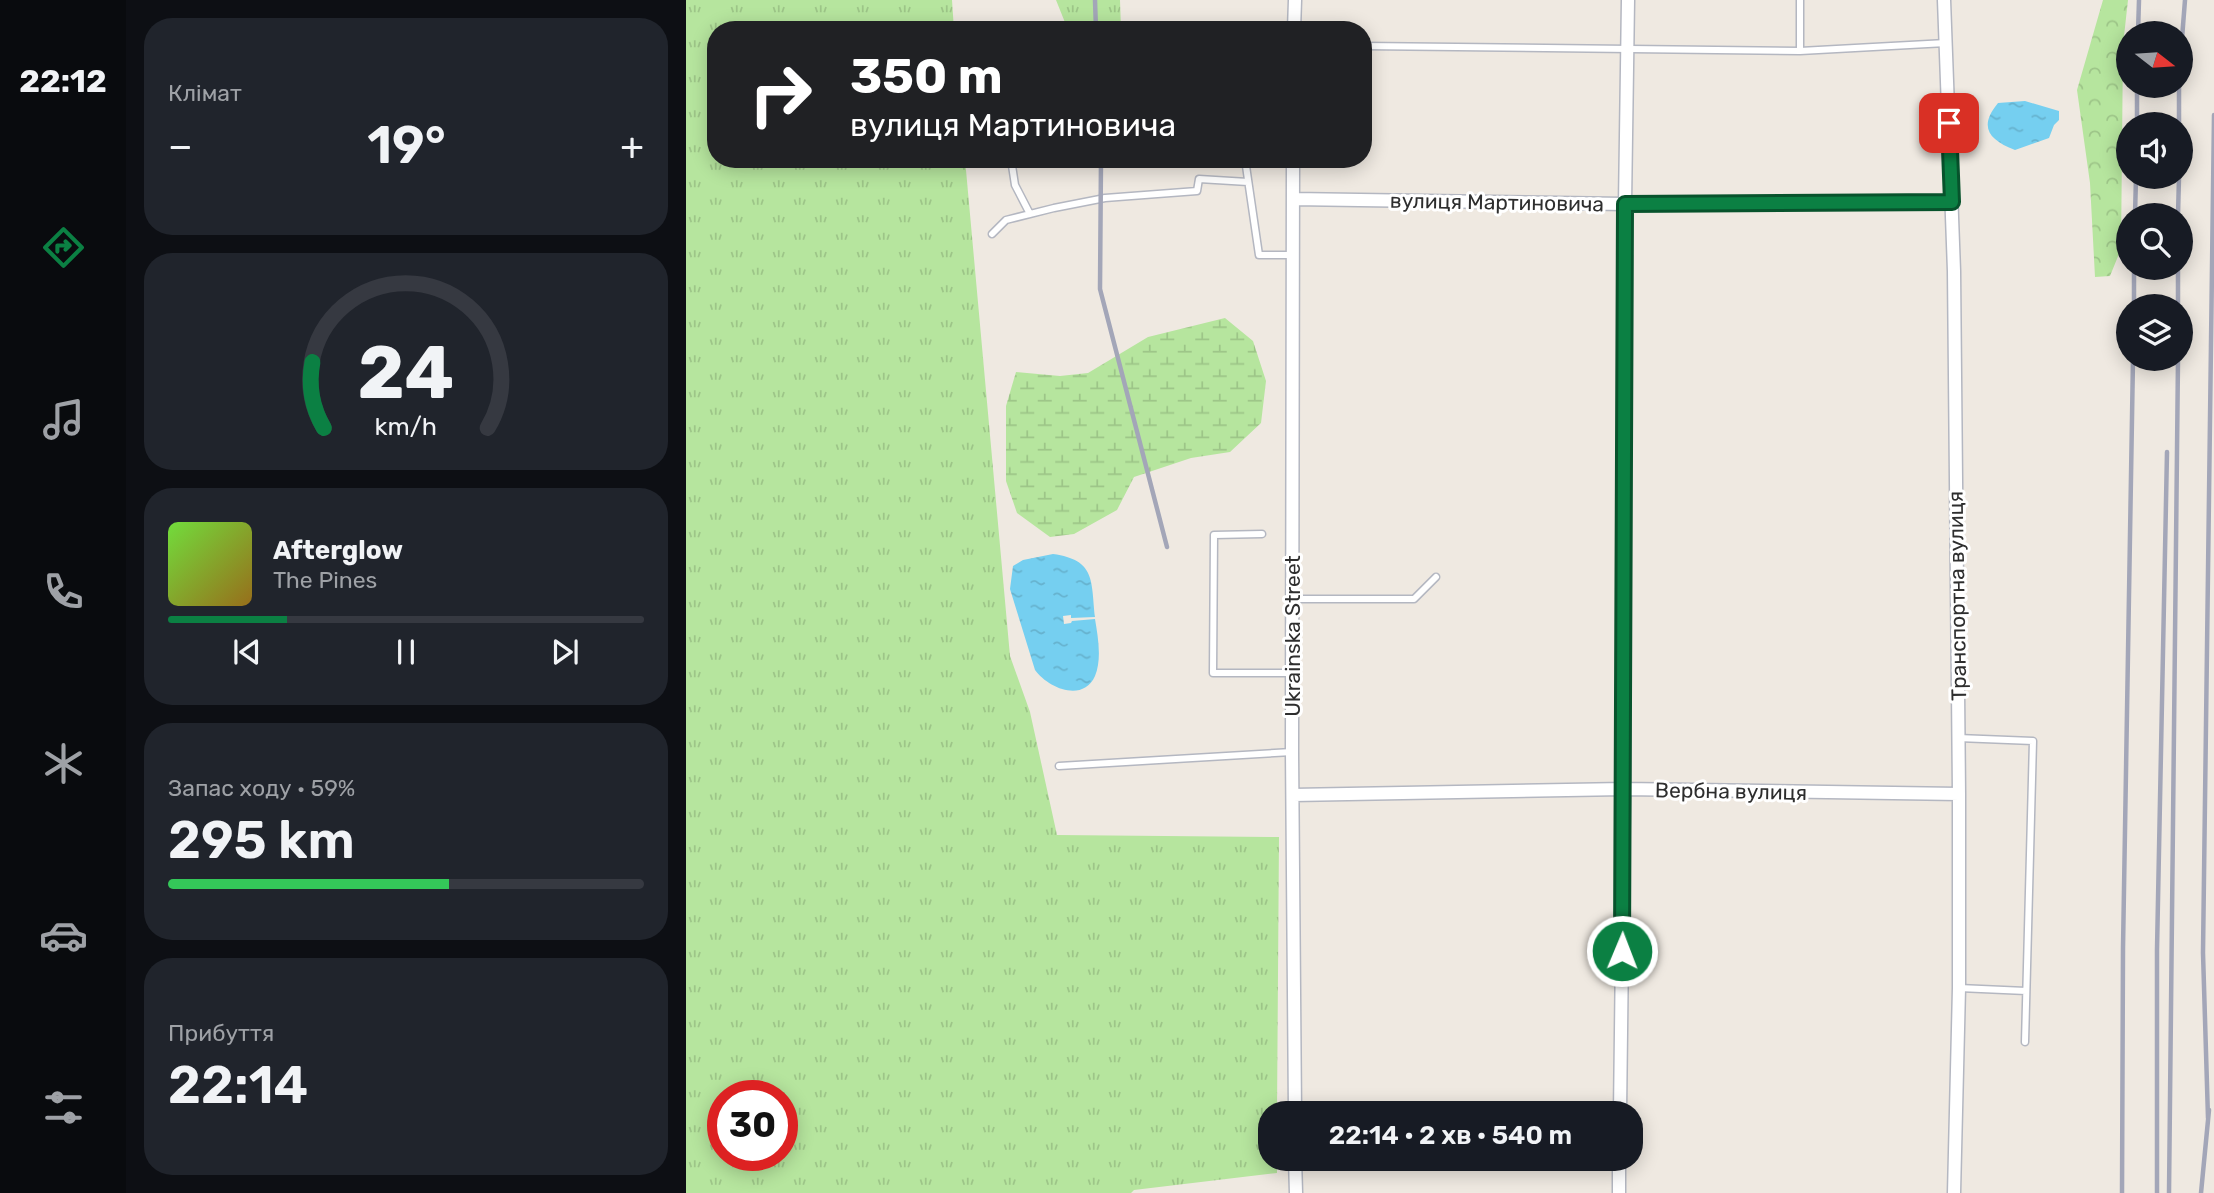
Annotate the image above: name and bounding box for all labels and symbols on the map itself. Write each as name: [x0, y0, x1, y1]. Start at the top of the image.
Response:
north arrow: [2116, 21, 2193, 98]
pin: [1919, 93, 1979, 153]
street label: вулиця Мартиновича: [1390, 188, 1604, 216]
street label: Транспортна вулиця: [1943, 491, 1971, 701]
street label: Ukrainska Street: [1280, 555, 1305, 717]
street label: Вербна вулиця: [1655, 777, 1807, 805]
position arrow: [1585, 914, 1659, 988]
speed limit sign: 30: [707, 1080, 798, 1171]

